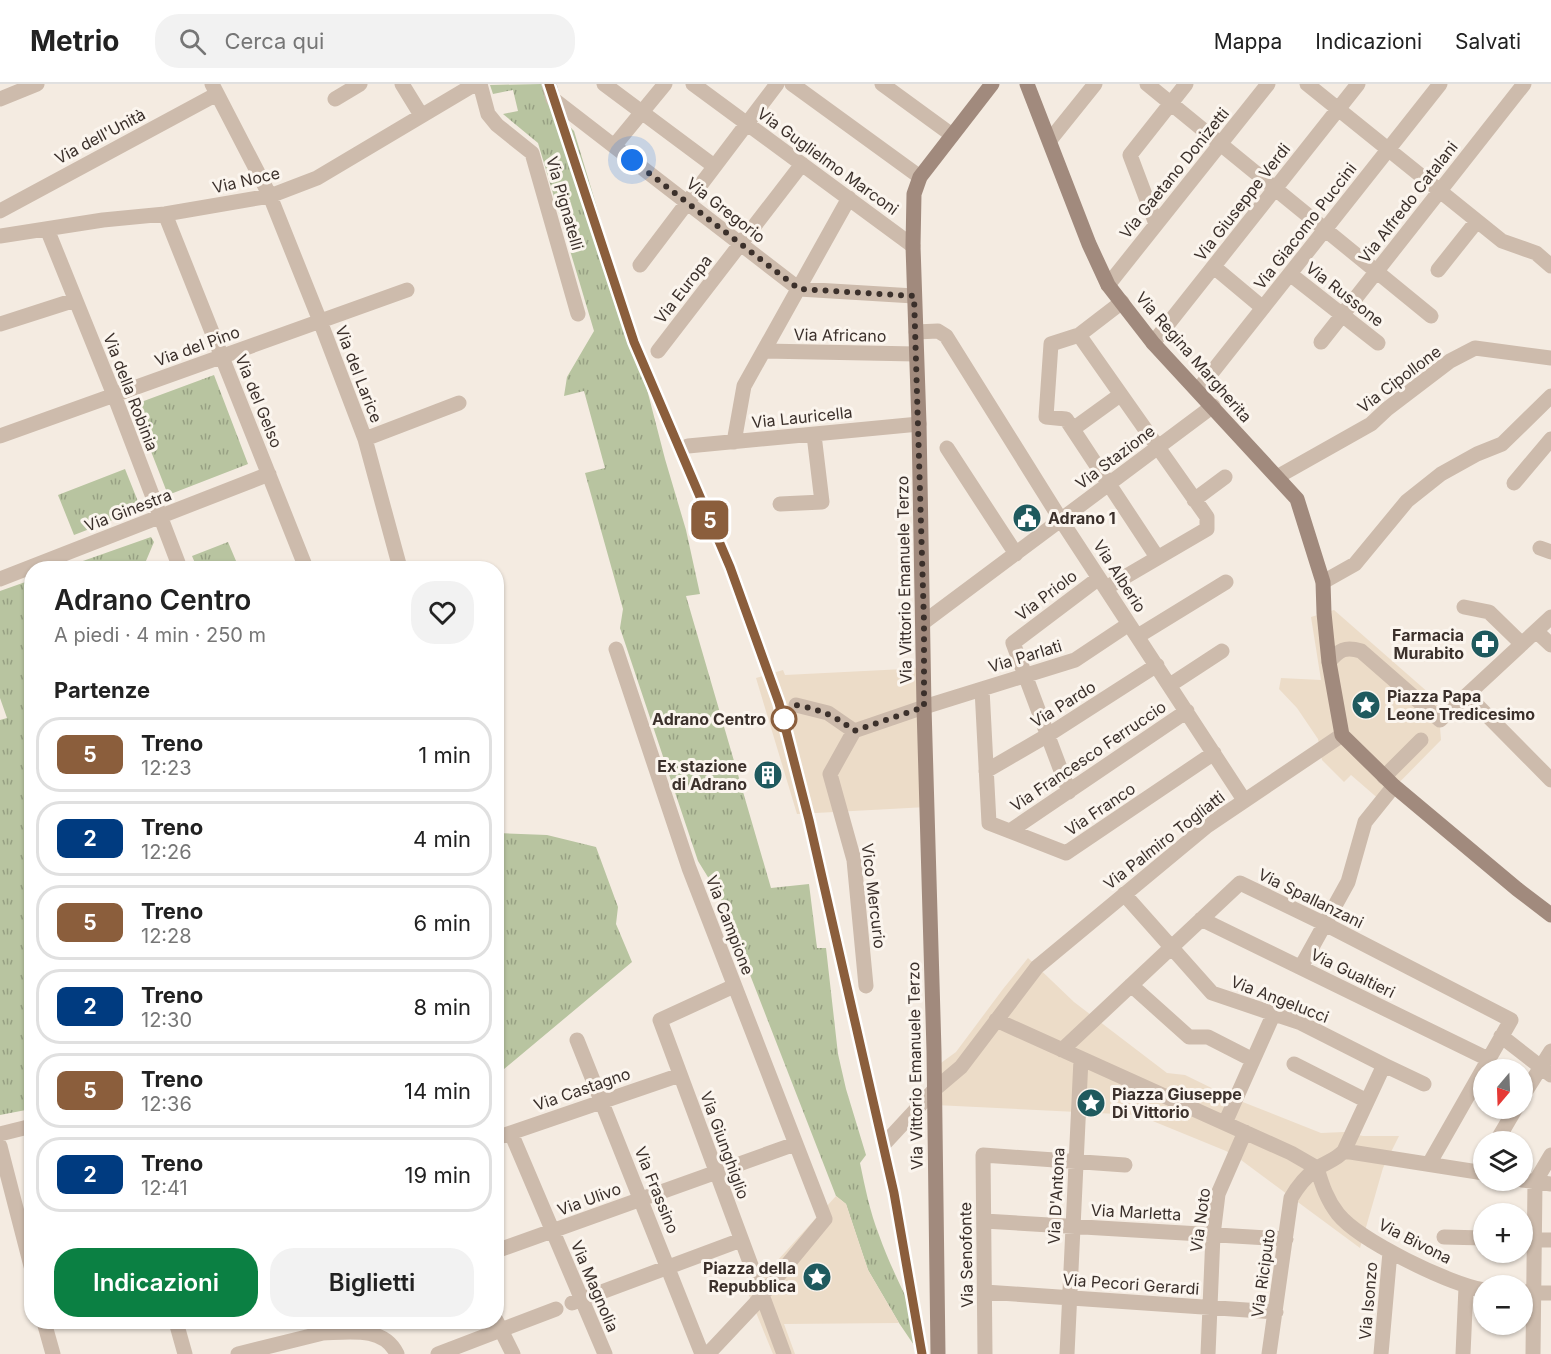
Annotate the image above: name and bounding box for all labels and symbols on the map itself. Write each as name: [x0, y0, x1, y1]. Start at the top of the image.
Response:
street label: Via Guglielmo Marconi: [753, 103, 903, 219]
street label: Via Gaetano Donizetti: [1115, 103, 1233, 243]
street label: Via dell'Unità: [51, 104, 149, 168]
street label: Via Alfredo Catalani: [1354, 137, 1462, 267]
street label: Via Giuseppe Verdi: [1190, 139, 1294, 265]
your location: [617, 145, 647, 175]
street label: Via Pignatelli: [542, 154, 588, 252]
street label: Via Giacomo Puccini: [1249, 159, 1361, 293]
street label: Via Noce: [210, 163, 282, 197]
street label: Via Gregorio: [683, 173, 769, 247]
street label: Via Europa: [650, 251, 716, 327]
street label: Via Russone: [1302, 257, 1388, 331]
street label: Via Regina Margherita: [1132, 288, 1256, 426]
street label: Via del Pino: [152, 321, 242, 371]
street label: Via del Larice: [331, 323, 387, 425]
street label: Via Africano: [793, 324, 887, 346]
street label: Via della Robinia: [99, 330, 163, 454]
street label: Via Cipollone: [1353, 341, 1445, 417]
street label: Via del Gelso: [231, 351, 287, 451]
street label: Via Lauricella: [751, 402, 853, 432]
street label: Via Stazione: [1071, 421, 1159, 493]
street label: Via Vittorio Emanuele Terzo: [892, 476, 916, 684]
street label: Via Ginestra: [82, 484, 174, 536]
line badge: 5: [690, 500, 730, 540]
public building icon: Adrano 1: [1011, 502, 1043, 534]
place label: Adrano 1: [1048, 508, 1116, 528]
street label: Via Alberio: [1089, 536, 1151, 616]
street label: Via Priolo: [1011, 565, 1081, 625]
place label: Farmacia Murabito: [1392, 625, 1464, 663]
pharmacy icon: Farmacia Murabito: [1469, 628, 1501, 660]
street label: Via Parlati: [986, 635, 1064, 677]
street label: Via Pardo: [1027, 676, 1099, 732]
place label: Piazza Papa Leone Tredicesimo: [1387, 686, 1535, 724]
place icon: Piazza Papa Leone Tredicesimo: [1350, 689, 1382, 721]
street label: Via Francesco Ferruccio: [1006, 696, 1170, 816]
marker: Adrano Centro: [771, 706, 797, 732]
place label: Adrano Centro: [652, 709, 766, 729]
place label: Ex stazione di Adrano: [657, 756, 747, 794]
building icon: Ex stazione di Adrano: [752, 759, 784, 791]
street label: Via Franco: [1061, 778, 1139, 840]
street label: Via Palmiro Togliatti: [1099, 786, 1229, 894]
street label: Vico Mercurio: [858, 842, 890, 950]
street label: Via Spallanzani: [1255, 864, 1367, 932]
street label: Via Campione: [702, 872, 758, 978]
street label: Via Gualtieri: [1308, 944, 1398, 1002]
street label: Via Vittorio Emanuele Terzo: [903, 962, 927, 1170]
street label: Via Angelucci: [1228, 971, 1332, 1027]
north arrow: [1473, 1059, 1533, 1119]
street label: Via Castagno: [531, 1063, 633, 1115]
place label: Piazza Giuseppe Di Vittorio: [1112, 1084, 1242, 1122]
place icon: Piazza Giuseppe Di Vittorio: [1075, 1087, 1107, 1119]
street label: Via Giunghiglio: [696, 1088, 754, 1202]
street label: Via Frassino: [630, 1144, 684, 1236]
street label: Via D'Antona: [1043, 1147, 1069, 1245]
street label: Via Ulivo: [554, 1178, 624, 1220]
street label: Via Noto: [1186, 1187, 1214, 1253]
street label: Via Marletta: [1090, 1200, 1182, 1224]
street label: Via Senofonte: [955, 1202, 977, 1308]
street label: Via Bivona: [1375, 1214, 1455, 1268]
street label: Via Riciputo: [1247, 1227, 1279, 1319]
street label: Via Magnolia: [567, 1237, 623, 1335]
place label: Piazza della Repubblica: [703, 1258, 796, 1296]
place icon: Piazza della Repubblica: [801, 1261, 833, 1293]
street label: Via Isonzo: [1355, 1261, 1381, 1341]
street label: Via Pecori Gerardi: [1062, 1269, 1200, 1299]

